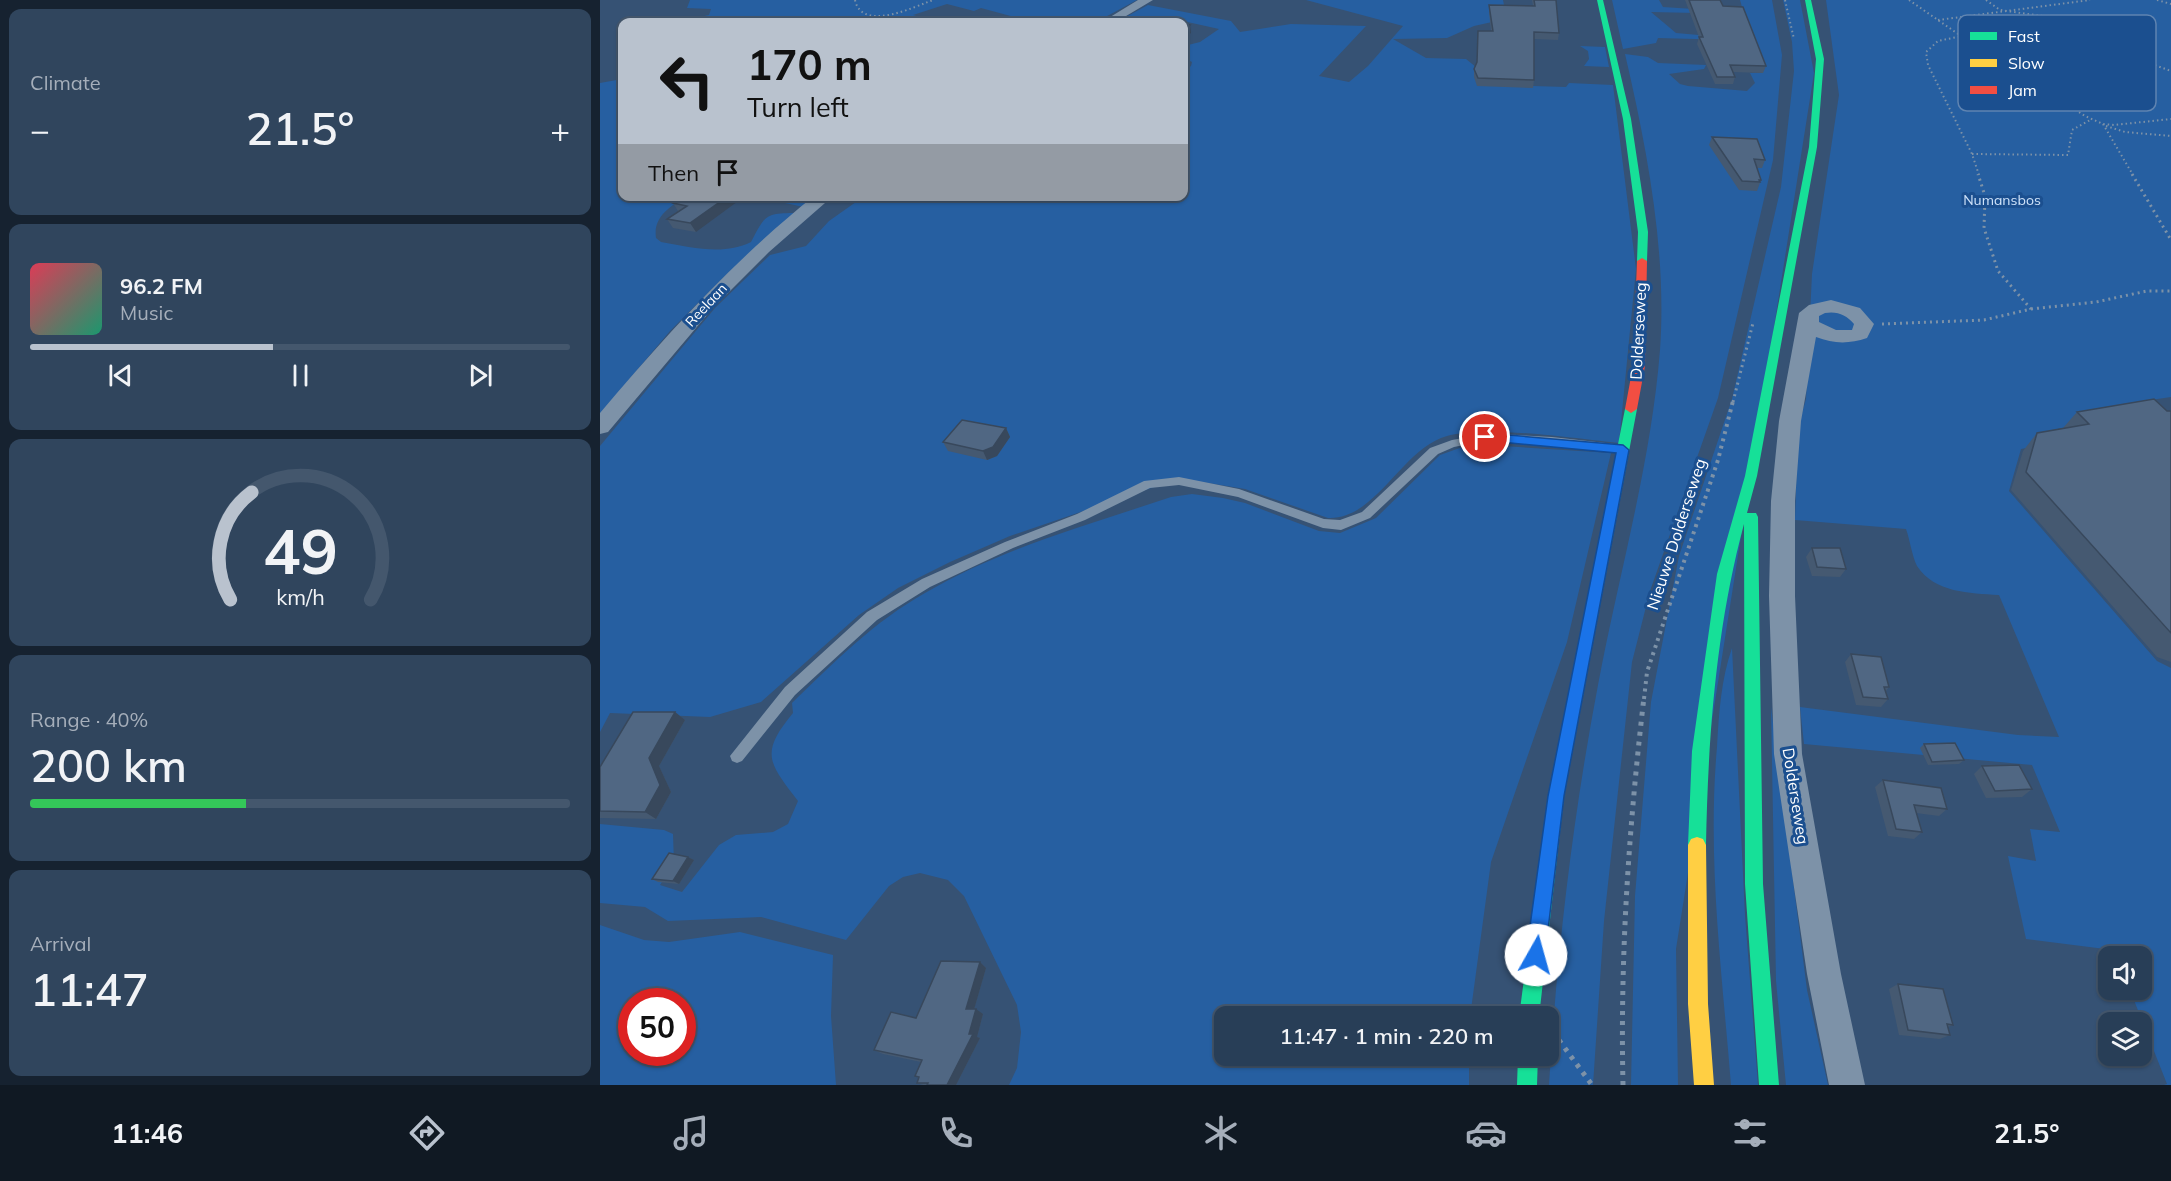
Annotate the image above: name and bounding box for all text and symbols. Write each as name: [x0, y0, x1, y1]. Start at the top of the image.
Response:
legend: [1958, 15, 2156, 111]
text: Fast: [2008, 26, 2040, 46]
text: 170 m: [747, 38, 872, 91]
icon: left: [648, 42, 726, 120]
text: Slow: [2008, 53, 2045, 73]
text: Climate: [30, 70, 101, 95]
text: Jam: [2008, 80, 2037, 100]
text: Turn left: [747, 90, 849, 124]
text: 21.5°: [246, 100, 354, 156]
text: −: [30, 109, 50, 150]
text: +: [550, 109, 570, 150]
icon: arrive: [711, 156, 744, 189]
text: Then: [648, 159, 699, 187]
park label: Numansbos: [1963, 191, 2041, 209]
text: 96.2 FM: [120, 272, 203, 300]
street label: Reelaan: [681, 279, 731, 331]
street label: Dolderseweg: [1625, 282, 1651, 380]
text: Music: [120, 300, 173, 325]
icon: previous: [104, 359, 137, 392]
icon: pause: [284, 359, 317, 392]
icon: next: [464, 359, 497, 392]
pin: [1459, 411, 1510, 462]
icon: arrive: [1468, 420, 1501, 453]
street label: Nieuwe Dolderseweg: [1642, 456, 1710, 612]
text: 49: [263, 511, 337, 590]
text: km/h: [276, 583, 324, 610]
text: Range · 40%: [30, 707, 148, 732]
text: 200 km: [30, 737, 187, 793]
street label: Dolderseweg: [1778, 746, 1814, 846]
position arrow: [1504, 923, 1568, 987]
text: Arrival: [30, 931, 91, 956]
map controls: [2098, 946, 2152, 1066]
button: sound: [2098, 946, 2152, 1000]
text: 11:47: [30, 961, 149, 1017]
speed limit sign: 50: [618, 988, 696, 1066]
button: layers: [2098, 1012, 2152, 1066]
text: 11:47 · 1 min · 220 m: [1279, 1022, 1494, 1050]
icon: directions: [406, 1112, 448, 1154]
icon: music: [670, 1112, 712, 1154]
icon: phone: [935, 1112, 977, 1154]
icon: climate: [1200, 1112, 1242, 1154]
icon: car: [1465, 1112, 1507, 1154]
icon: filters: [1729, 1112, 1771, 1154]
text: 11:46: [111, 1116, 183, 1150]
text: 21.5°: [1994, 1116, 2060, 1150]

